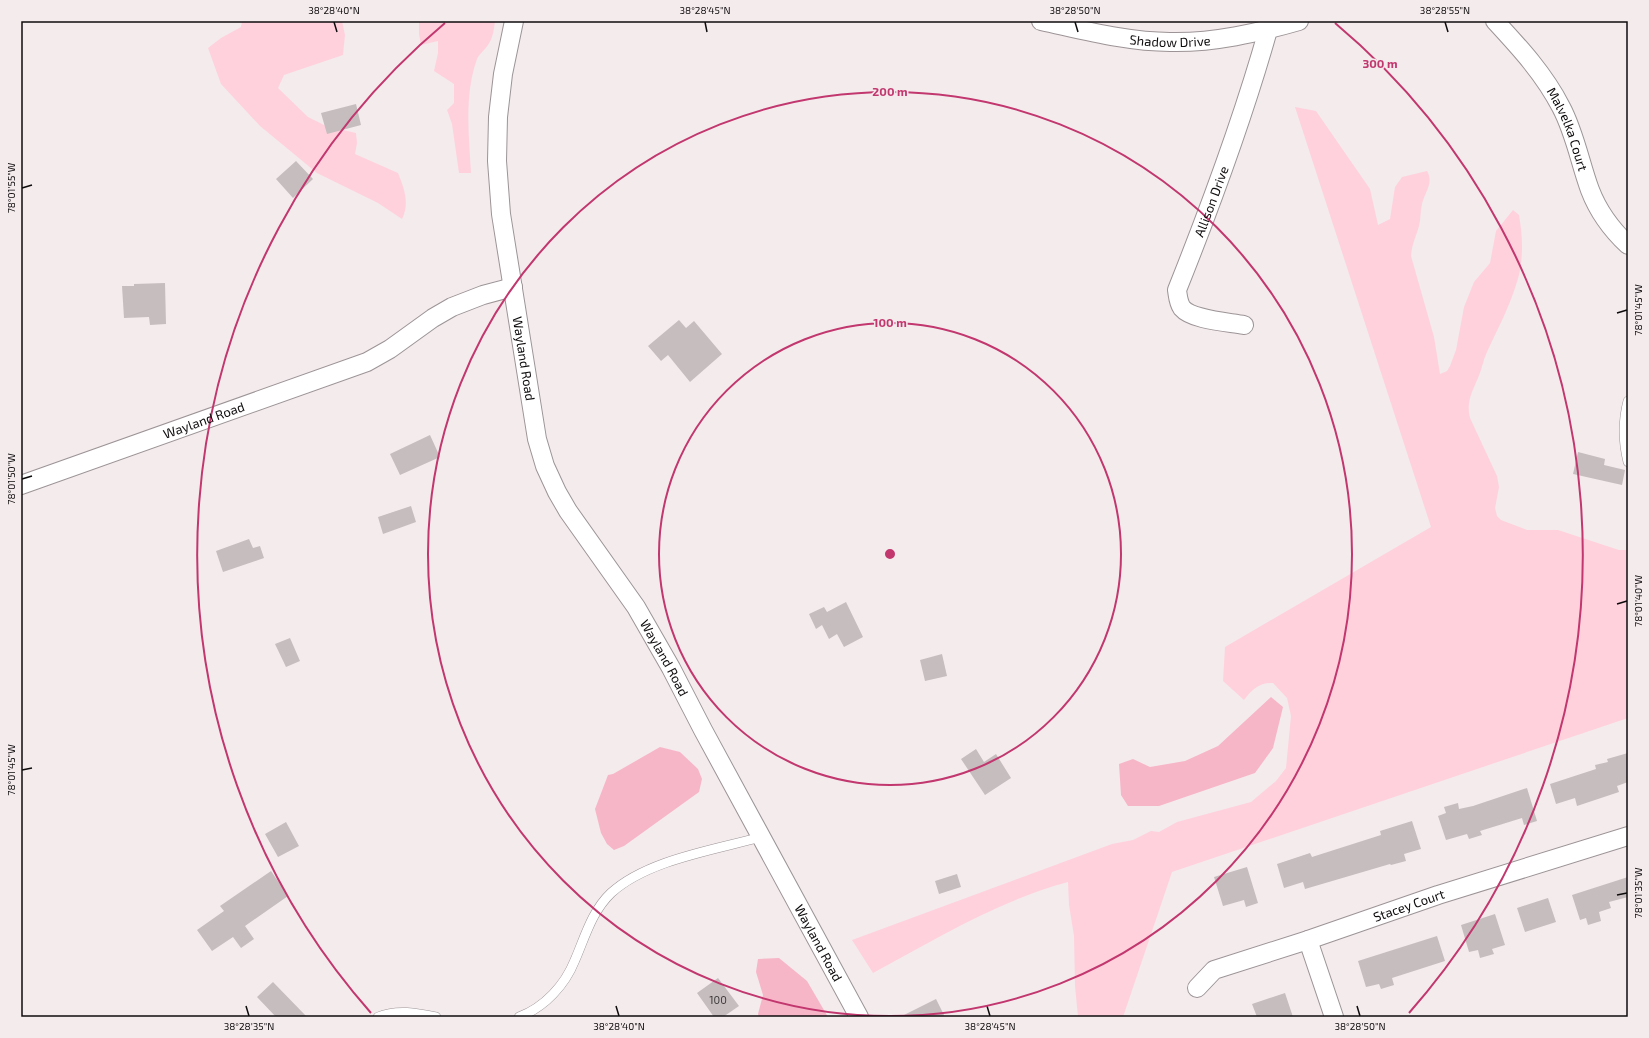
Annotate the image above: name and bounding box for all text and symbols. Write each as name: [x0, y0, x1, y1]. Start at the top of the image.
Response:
text: 38°28'40"N: [308, 4, 360, 16]
text: 38°28'45"N: [680, 4, 730, 16]
text: 38°28'50"N: [1049, 4, 1101, 16]
text: 38°28'55"N: [1420, 4, 1470, 16]
street label: Shadow Drive: [1129, 31, 1211, 50]
text: 300 m: [1362, 56, 1398, 70]
text: 200 m: [872, 84, 908, 98]
street label: Malvelka Court: [1544, 84, 1591, 173]
text: 78°01'55"W: [5, 162, 17, 213]
street label: Allison Drive: [1191, 164, 1232, 239]
text: 78°01'45"W: [1632, 284, 1644, 336]
street label: Wayland Road: [510, 315, 539, 402]
text: 100 m: [873, 315, 907, 329]
street label: Wayland Road: [161, 398, 247, 442]
text: 78°01'50"W: [5, 453, 17, 505]
centre of rings: [883, 547, 897, 561]
text: 78°01'40"W: [1632, 575, 1644, 627]
street label: Wayland Road: [637, 617, 692, 699]
text: 78°01'45"W: [5, 744, 17, 796]
text: 78°01'35"W: [1632, 867, 1644, 918]
street label: Stacey Court: [1371, 886, 1446, 925]
street label: Wayland Road: [791, 901, 846, 984]
house number: 100: [709, 993, 727, 1006]
text: 38°28'35"N: [224, 1020, 274, 1032]
text: 38°28'40"N: [593, 1020, 645, 1032]
text: 38°28'45"N: [965, 1020, 1015, 1032]
text: 38°28'50"N: [1334, 1020, 1386, 1032]

